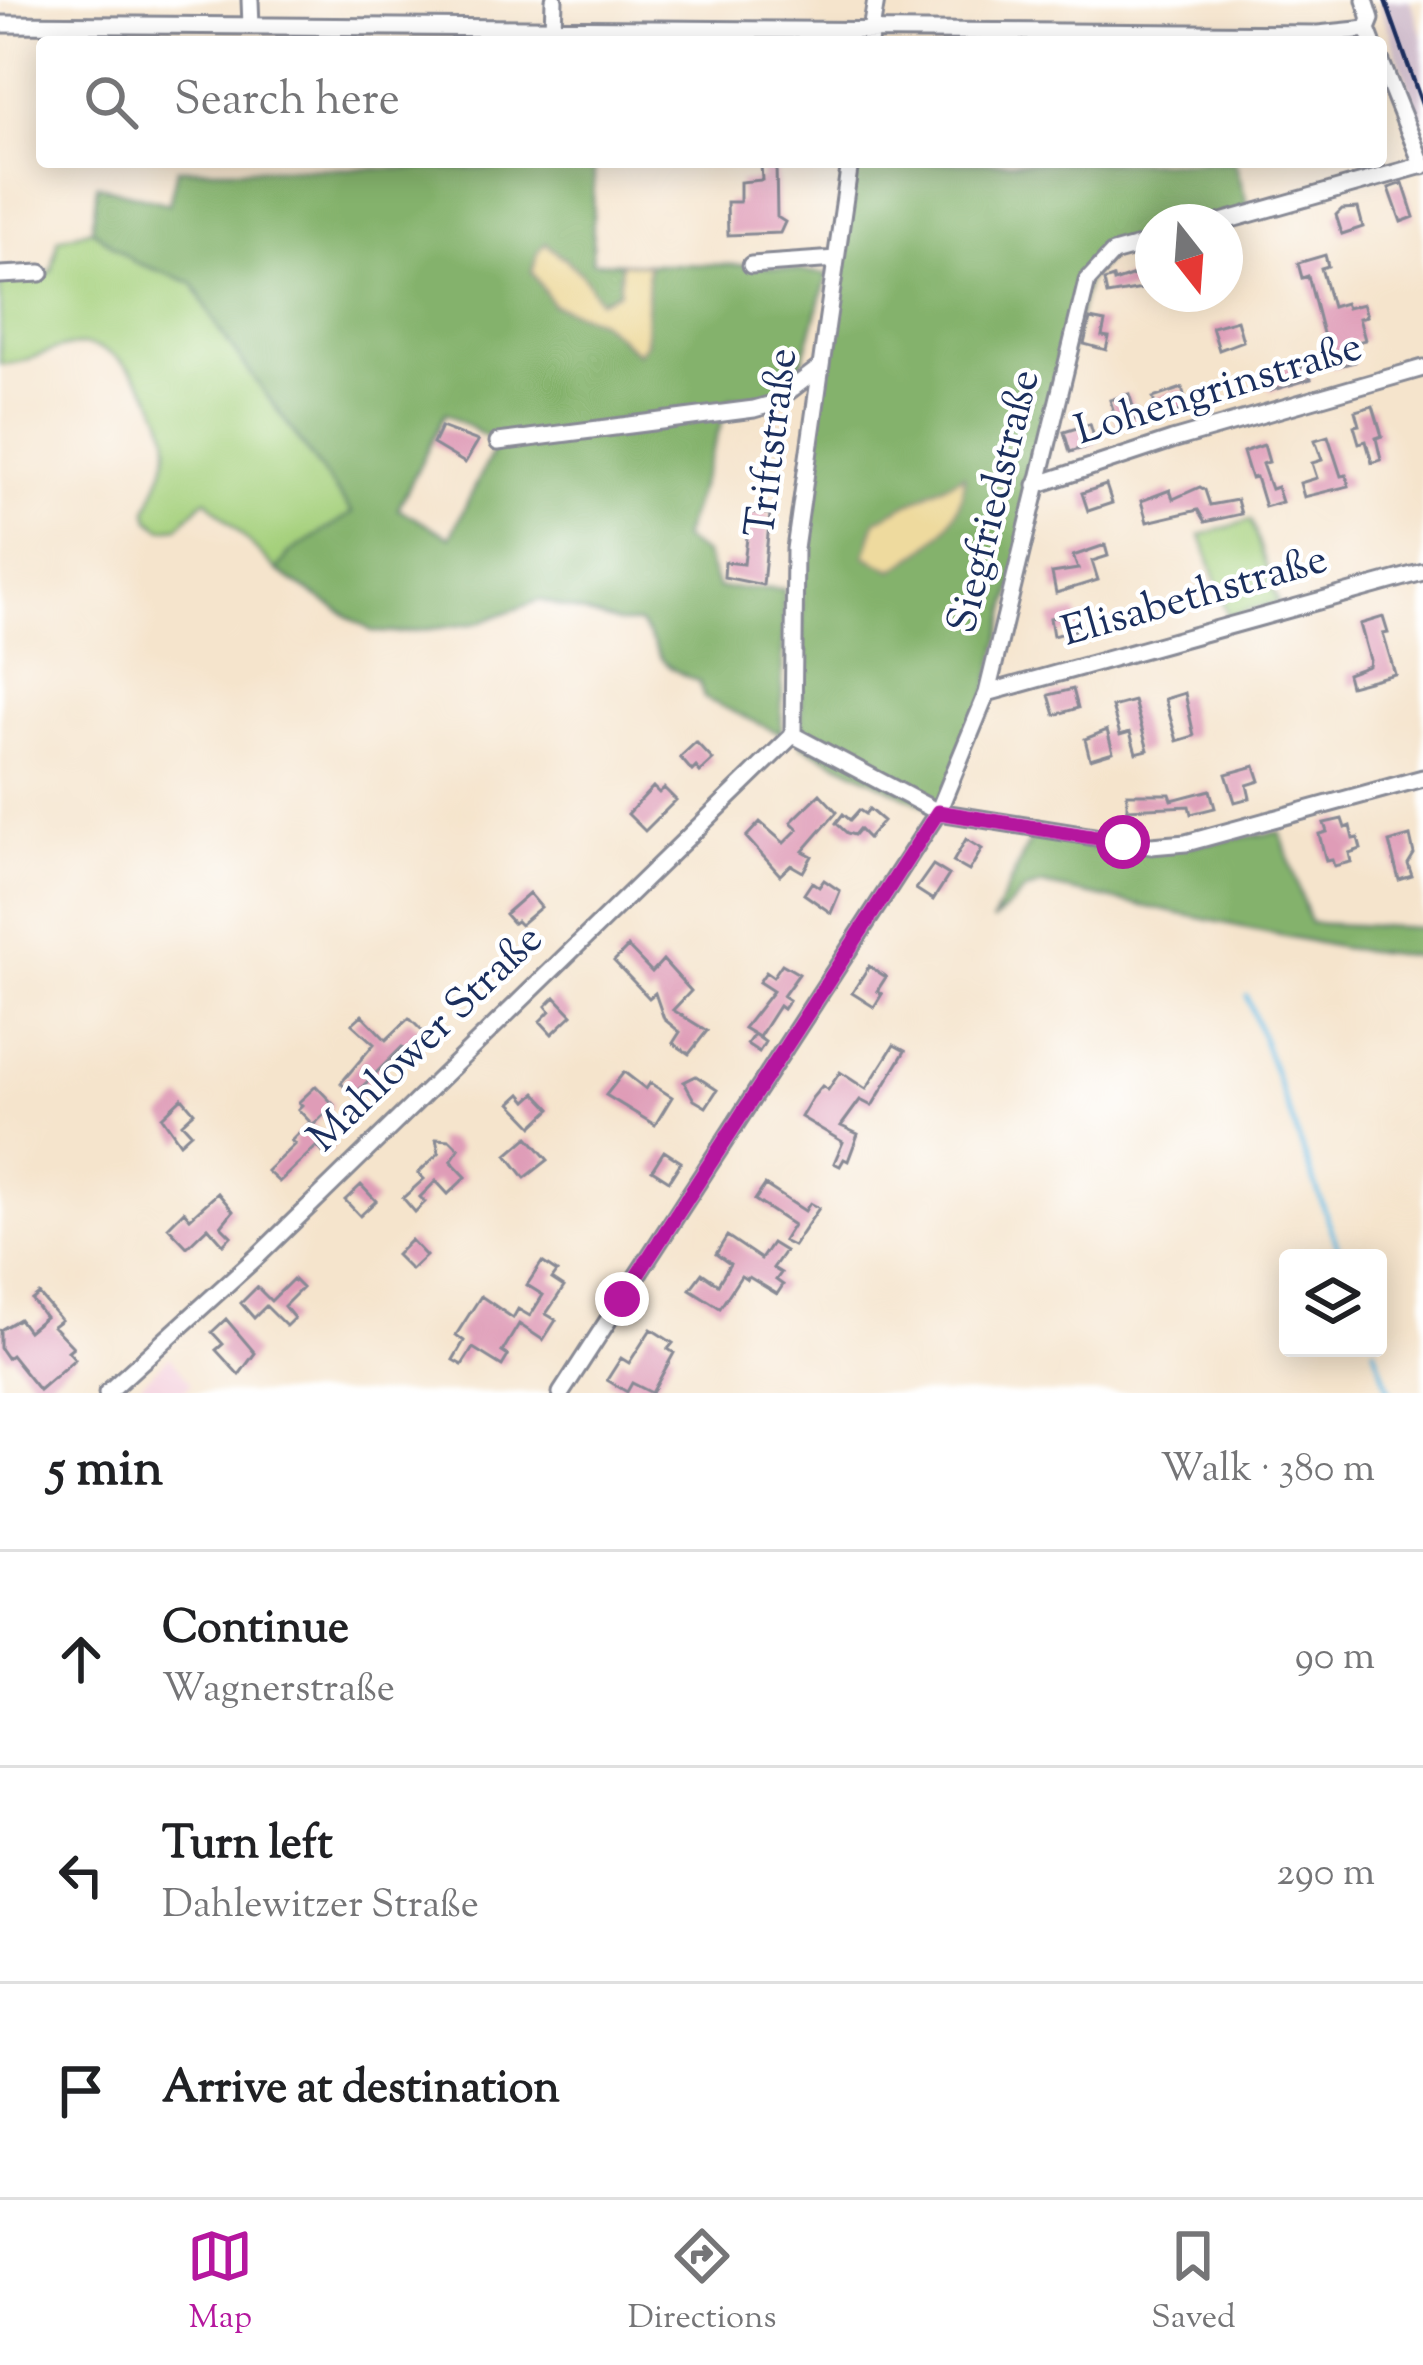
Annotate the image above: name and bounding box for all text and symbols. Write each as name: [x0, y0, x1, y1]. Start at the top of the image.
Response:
search box: [36, 36, 1387, 168]
icon: search: [78, 69, 144, 135]
text: Search here: [174, 70, 400, 135]
north arrow: [1135, 204, 1243, 312]
street label: Lohengrinstraße: [1068, 319, 1370, 463]
street label: Triftstraße: [733, 345, 815, 541]
street label: Siegfriedstraße: [934, 364, 1058, 640]
street label: Elisabethstraße: [1055, 531, 1335, 665]
route start: [1096, 815, 1150, 869]
street label: Mahlower Straße: [296, 912, 558, 1168]
map controls: [1279, 1249, 1387, 1357]
button: layers: [1279, 1249, 1387, 1357]
route end: [595, 1272, 649, 1326]
text: 5 min: [48, 1435, 163, 1508]
text: Walk · 380 m: [1161, 1443, 1375, 1499]
text: Continue: [162, 1598, 349, 1663]
icon: ahead: [48, 1626, 114, 1692]
text: 90 m: [1295, 1631, 1375, 1687]
text: Wagnerstraße: [162, 1663, 395, 1719]
text: Turn left: [162, 1814, 333, 1879]
icon: left: [48, 1842, 114, 1908]
text: 290 m: [1277, 1847, 1375, 1903]
text: Dahlewitzer Straße: [162, 1879, 479, 1935]
icon: arrive: [48, 2058, 114, 2124]
text: Arrive at destination: [162, 2058, 560, 2123]
tab: Map: [187, 2223, 253, 2343]
tab: Directions: [628, 2223, 777, 2343]
tab: Saved: [1151, 2223, 1236, 2343]

